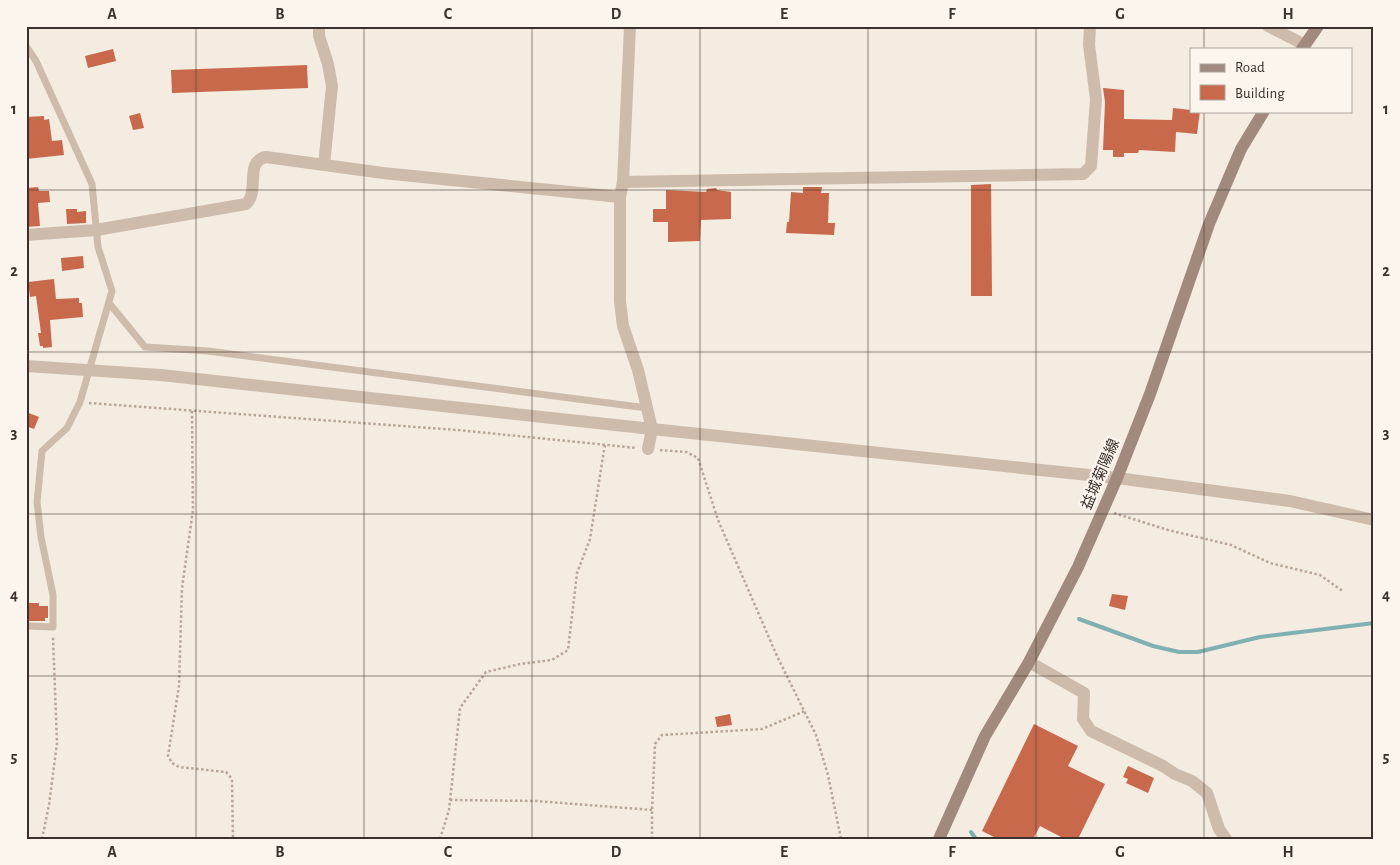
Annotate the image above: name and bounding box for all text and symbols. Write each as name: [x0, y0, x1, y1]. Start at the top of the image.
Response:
text: A: [107, 6, 117, 22]
text: B: [275, 6, 285, 22]
text: C: [444, 6, 453, 22]
text: D: [611, 6, 622, 22]
text: E: [780, 6, 788, 22]
text: F: [948, 6, 956, 22]
text: G: [1115, 6, 1125, 22]
text: H: [1282, 6, 1294, 22]
legend: [1190, 48, 1352, 112]
text: Road: [1235, 60, 1265, 75]
text: Building: [1235, 86, 1285, 101]
text: 1: [11, 101, 17, 117]
text: 1: [1383, 101, 1389, 117]
text: 2: [10, 263, 18, 279]
text: 2: [1382, 263, 1390, 279]
text: 3: [11, 425, 18, 441]
text: 3: [1383, 425, 1390, 441]
street label: 益城菊陽線: [1078, 436, 1122, 512]
text: 4: [10, 587, 18, 603]
text: 4: [1382, 587, 1390, 603]
text: 5: [11, 749, 18, 765]
text: 5: [1383, 749, 1390, 765]
text: A: [107, 844, 117, 860]
text: B: [275, 844, 285, 860]
text: C: [444, 844, 453, 860]
text: D: [611, 844, 622, 860]
text: E: [780, 844, 788, 860]
text: F: [948, 844, 956, 860]
text: G: [1115, 844, 1125, 860]
text: H: [1282, 844, 1294, 860]

